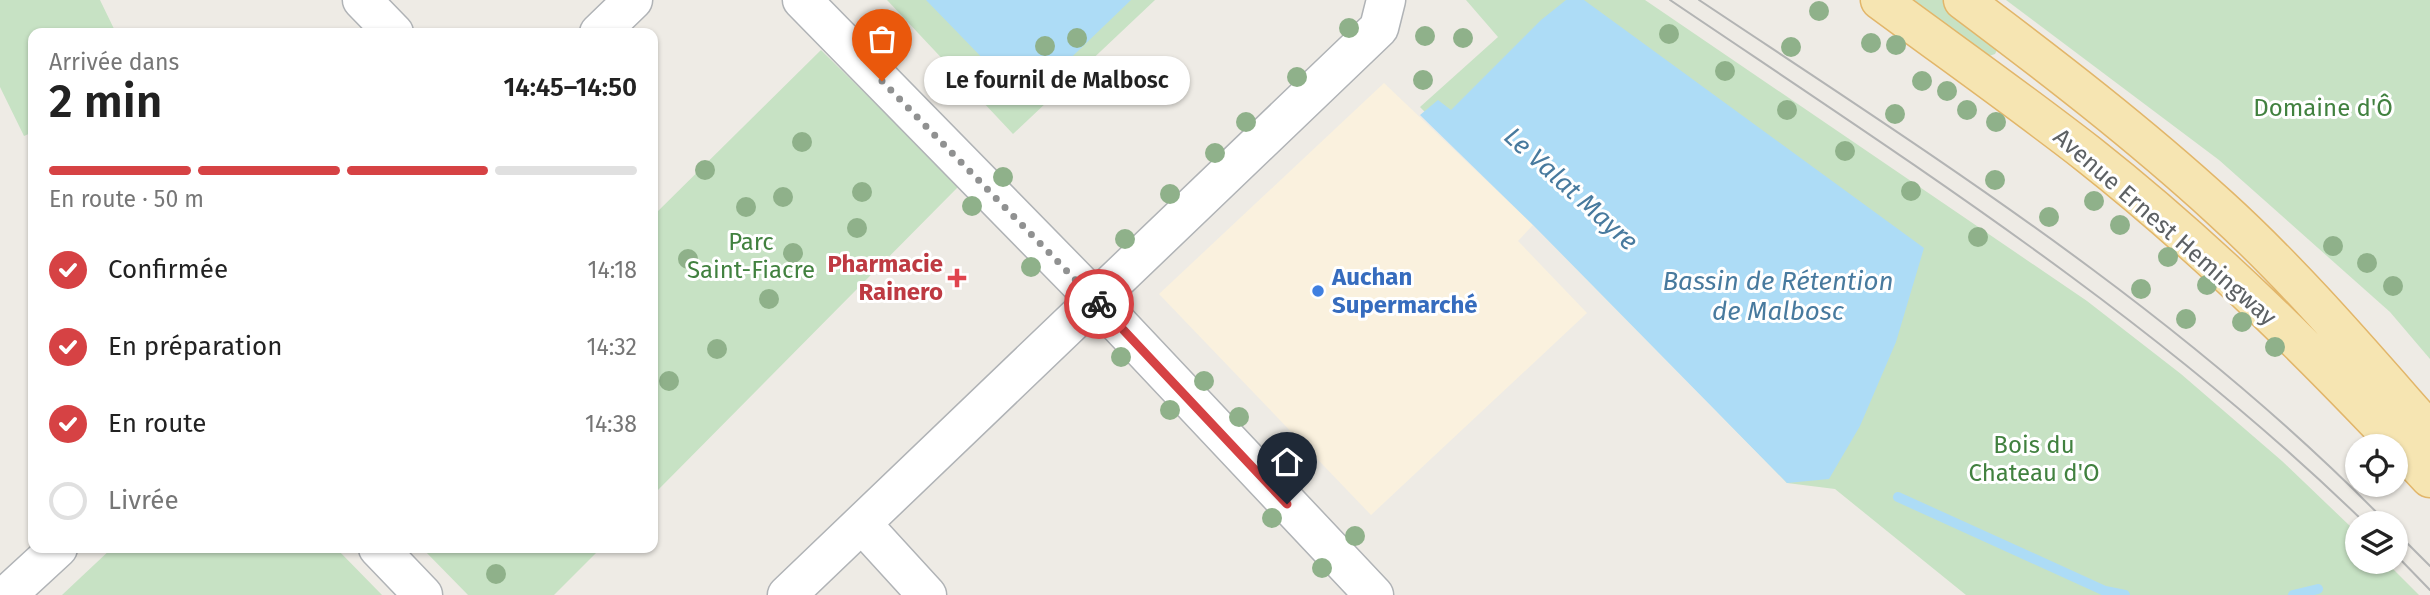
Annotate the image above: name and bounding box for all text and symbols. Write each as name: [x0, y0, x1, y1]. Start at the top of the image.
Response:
pin: [852, 9, 912, 81]
icon: bag: [863, 20, 901, 58]
text: Arrivée dans: [49, 48, 179, 76]
callout: Le fournil de Malbosc: [924, 56, 1190, 106]
text: Le fournil de Malbosc: [945, 66, 1169, 94]
text: 14:45–14:50: [503, 72, 637, 103]
text: 2 min: [49, 74, 162, 129]
park label: Domaine d'Ô: [2253, 93, 2393, 122]
water label: Le Valat Mayre: [1498, 121, 1644, 257]
street label: Avenue Ernest Hemingway: [2048, 123, 2282, 331]
text: En route · 50 m: [49, 185, 204, 213]
park label: Parc Saint-Fiacre: [687, 228, 815, 284]
place label: Pharmacie Rainero: [828, 250, 943, 306]
icon: check: [49, 251, 87, 289]
text: Confirmée: [108, 254, 228, 285]
text: 14:18: [588, 256, 637, 284]
place label: Auchan Supermarché: [1331, 263, 1478, 319]
water label: Bassin de Rétention de Malbosc: [1662, 266, 1894, 327]
courier: [1064, 269, 1134, 339]
marker: Pharmacie Rainero: [949, 270, 965, 286]
marker: Auchan Supermarché: [1310, 283, 1326, 299]
icon: bike: [1080, 285, 1118, 323]
icon: check: [49, 328, 87, 366]
text: En préparation: [108, 331, 282, 362]
text: 14:32: [586, 333, 637, 361]
icon: check: [49, 405, 87, 443]
text: En route: [108, 408, 207, 439]
text: 14:38: [585, 410, 637, 438]
park label: Bois du Chateau d'O: [1968, 431, 2100, 487]
pin: [1257, 432, 1317, 504]
map controls: [2345, 434, 2408, 574]
button: locate: [2345, 434, 2408, 497]
icon: home: [1268, 443, 1306, 481]
text: Livrée: [108, 485, 179, 516]
button: layers: [2345, 511, 2408, 574]

